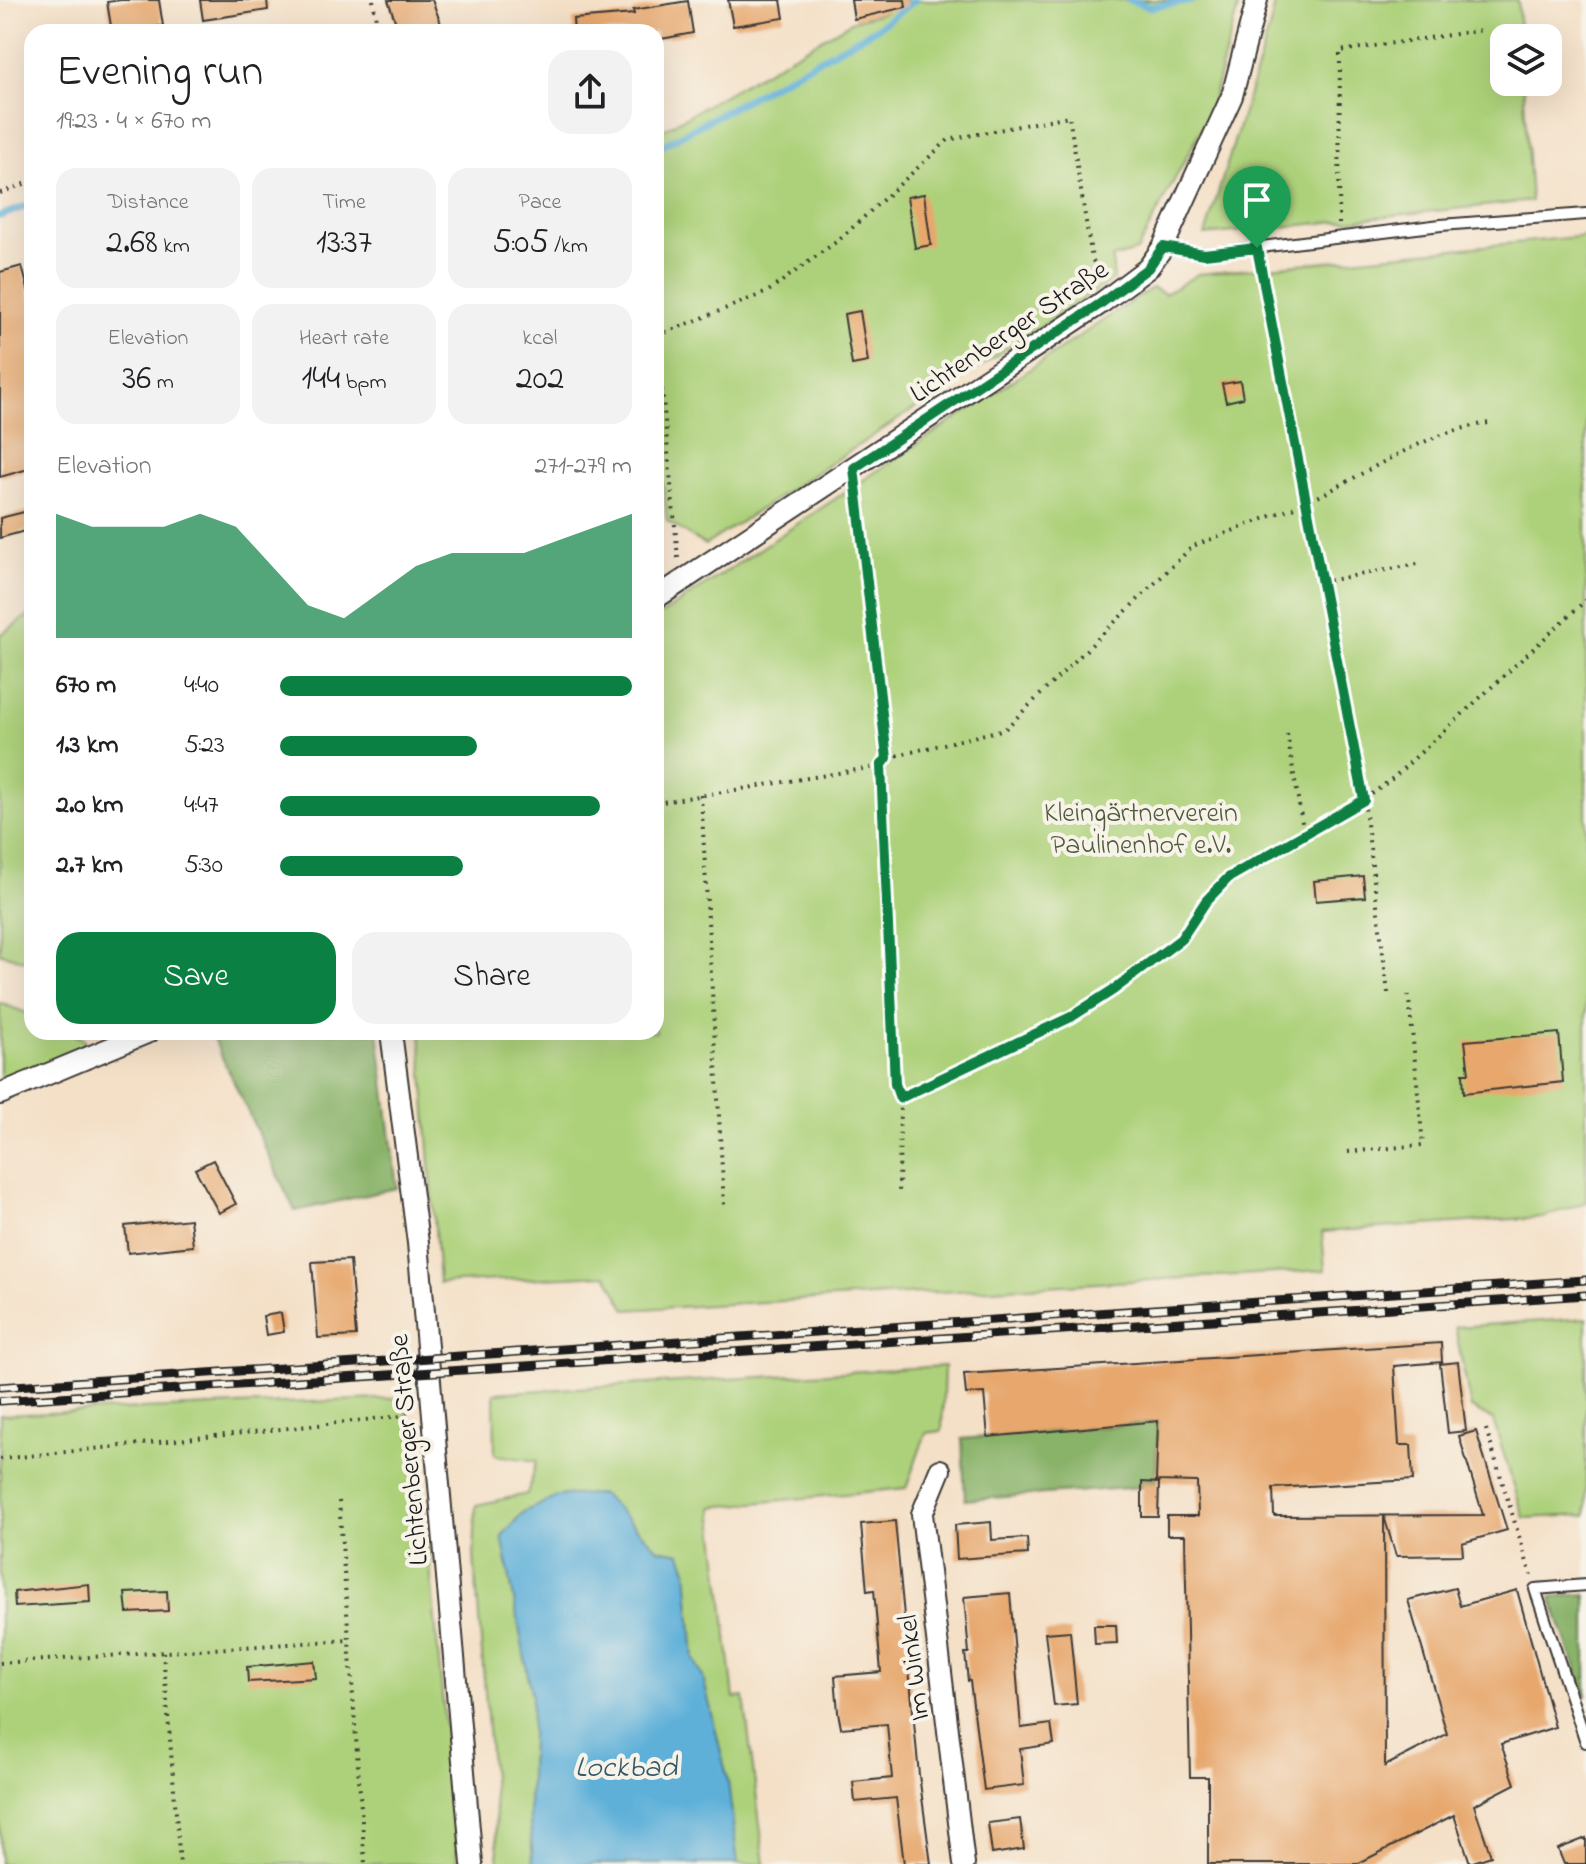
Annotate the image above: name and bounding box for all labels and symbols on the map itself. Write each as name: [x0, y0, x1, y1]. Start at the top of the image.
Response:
pin: [1223, 166, 1291, 248]
street label: Lichtenberger Straße: [902, 251, 1118, 415]
park label: Kleingärtnerverein Paulinenhof e.V.: [1044, 794, 1238, 867]
street label: Lichtenberger Straße: [380, 1332, 441, 1567]
street label: Im Winkel: [889, 1612, 942, 1723]
water label: Lockbad: [575, 1747, 678, 1791]

